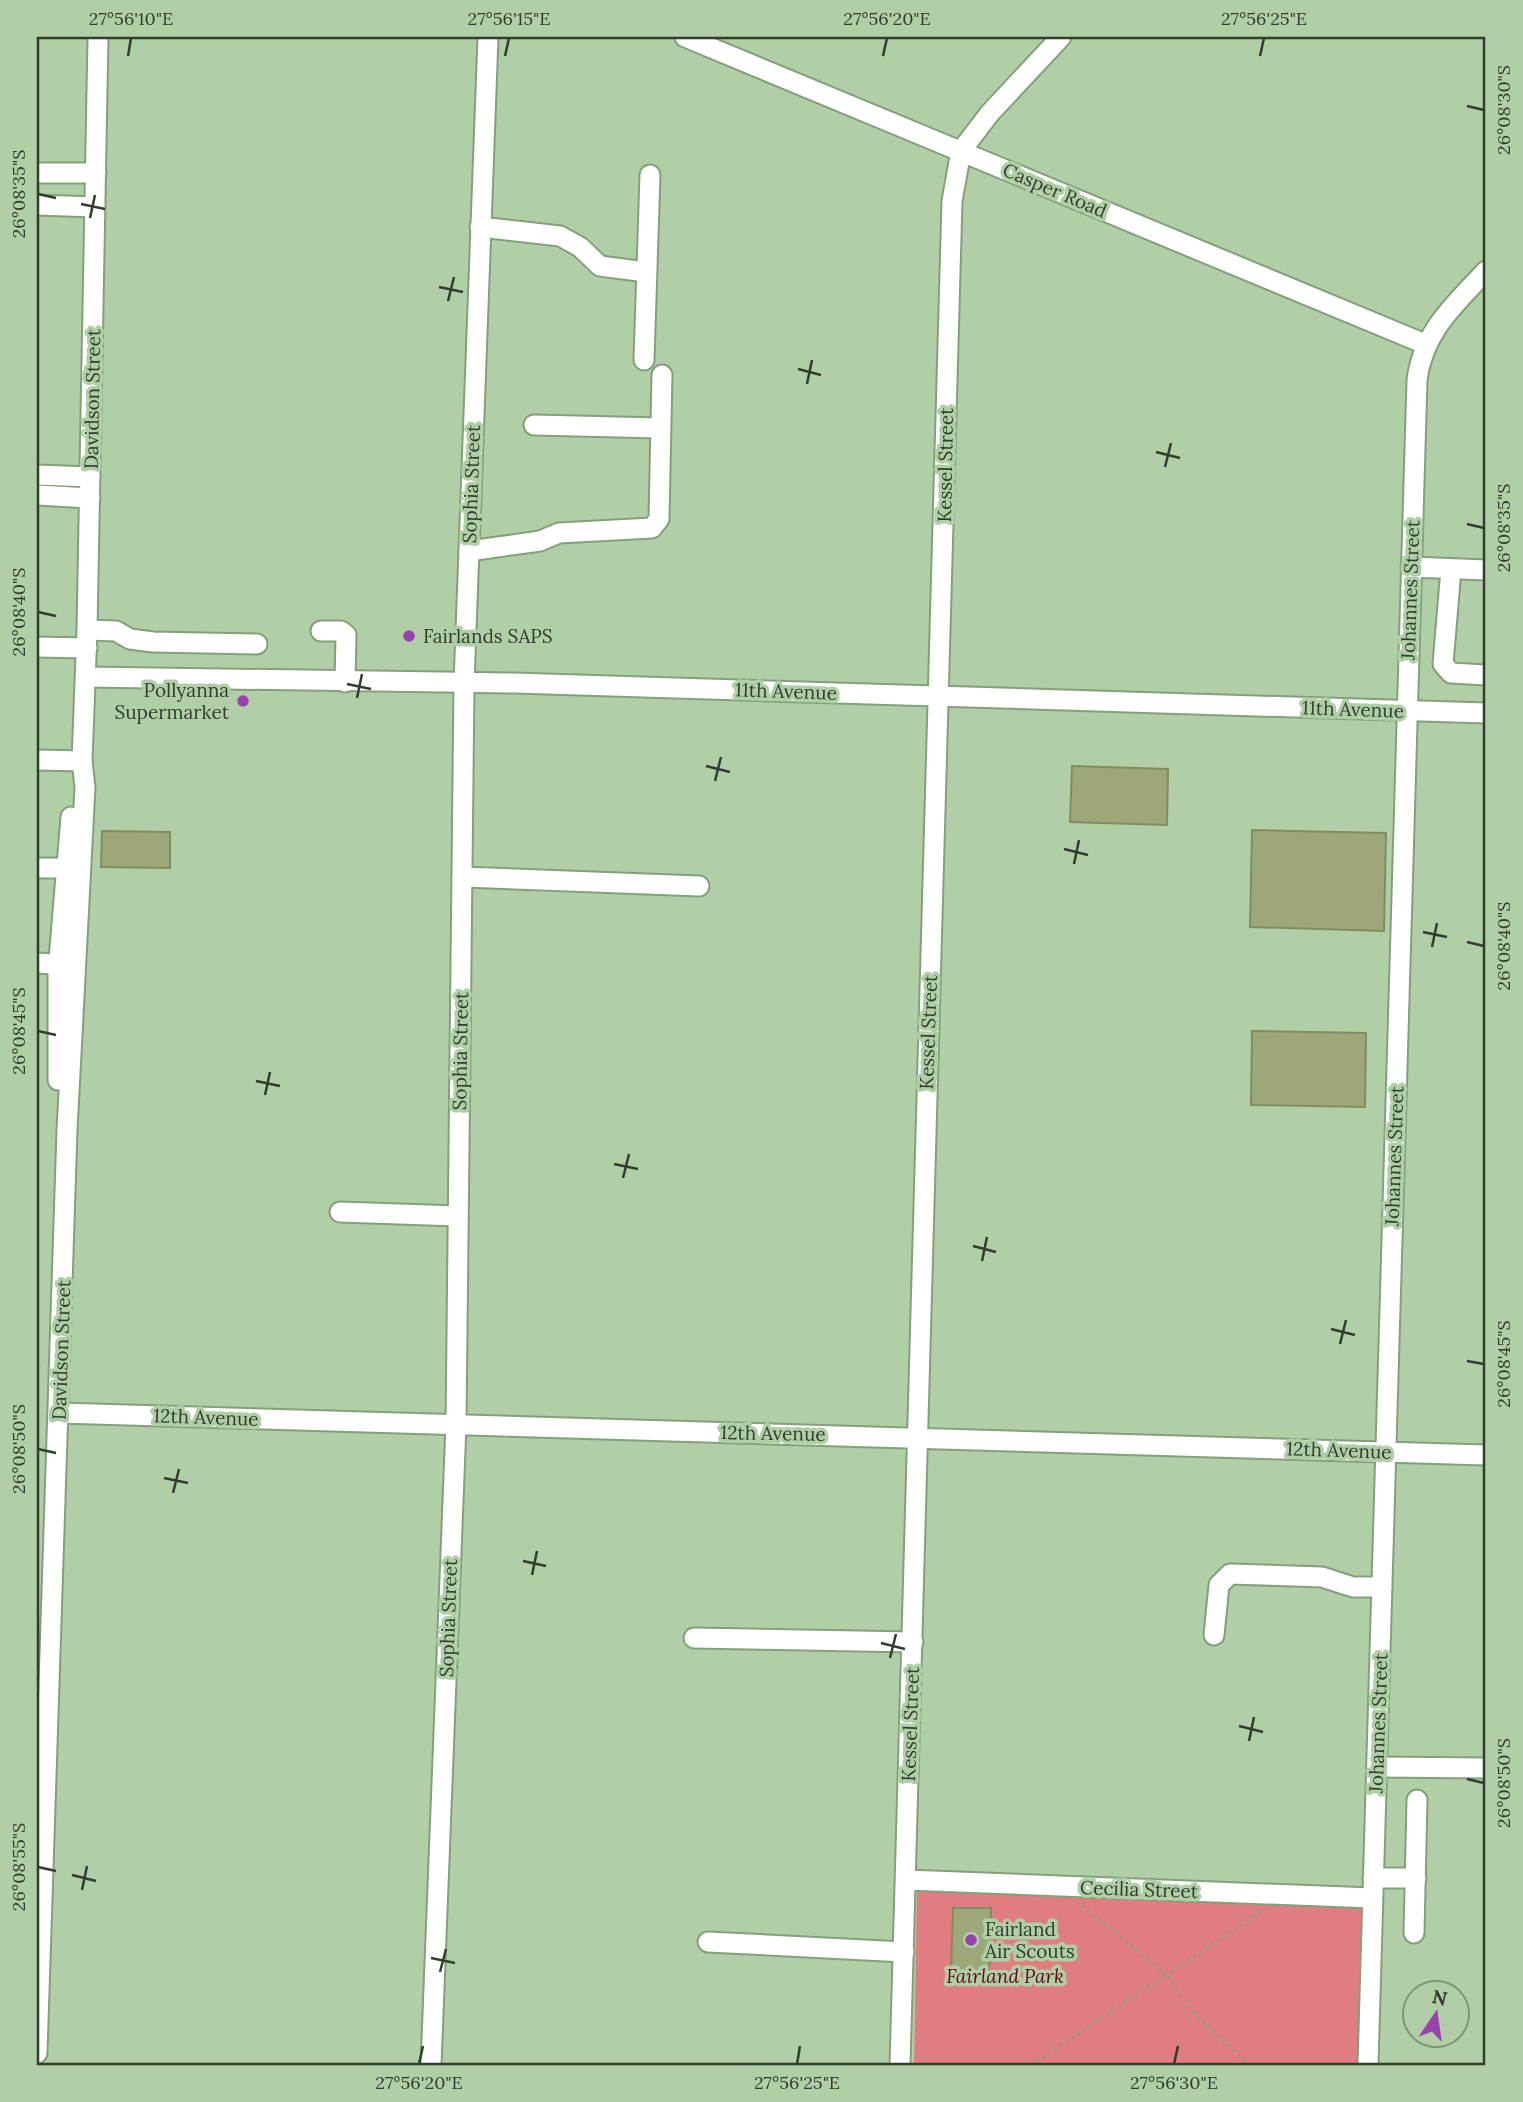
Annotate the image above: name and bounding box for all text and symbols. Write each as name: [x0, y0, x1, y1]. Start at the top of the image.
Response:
text: 27°56'10"E: [89, 7, 173, 30]
text: 27°56'15"E: [468, 7, 551, 30]
text: 27°56'20"E: [843, 7, 931, 30]
text: 27°56'25"E: [1221, 7, 1307, 30]
text: 26°08'30"S: [1492, 65, 1515, 155]
text: 26°08'35"S: [7, 150, 30, 238]
street label: Casper Road: [999, 157, 1111, 223]
street label: Davidson Street: [79, 328, 105, 469]
street label: Kessel Street: [932, 407, 958, 523]
street label: Sophia Street: [457, 424, 485, 544]
text: 26°08'35"S: [1492, 484, 1515, 572]
street label: Johannes Street: [1396, 519, 1424, 662]
text: 26°08'40"S: [7, 568, 30, 656]
place label: Fairlands SAPS: [423, 624, 553, 648]
marker: Fairlands SAPS: [401, 628, 417, 644]
street label: 11th Avenue: [735, 677, 837, 705]
place label: Pollyanna Supermarket: [115, 678, 230, 724]
marker: Pollyanna Supermarket: [235, 693, 251, 709]
street label: 11th Avenue: [1302, 695, 1404, 723]
text: 26°08'40"S: [1492, 902, 1515, 990]
street label: Kessel Street: [914, 974, 942, 1090]
text: 26°08'45"S: [7, 987, 30, 1075]
street label: Sophia Street: [447, 991, 473, 1111]
street label: Johannes Street: [1380, 1085, 1408, 1228]
street label: Davidson Street: [47, 1279, 75, 1421]
text: 26°08'45"S: [1492, 1320, 1515, 1408]
street label: 12th Avenue: [153, 1403, 259, 1431]
text: 26°08'50"S: [7, 1404, 30, 1494]
street label: 12th Avenue: [720, 1420, 826, 1446]
street label: 12th Avenue: [1286, 1436, 1392, 1464]
street label: Sophia Street: [434, 1558, 462, 1678]
street label: Johannes Street: [1364, 1652, 1392, 1795]
street label: Kessel Street: [896, 1666, 924, 1782]
text: 26°08'50"S: [1492, 1738, 1515, 1828]
text: 26°08'55"S: [7, 1823, 30, 1911]
street label: Cecilia Street: [1080, 1875, 1199, 1903]
place label: Fairland Air Scouts: [984, 1917, 1075, 1963]
marker: Fairland Air Scouts: [963, 1932, 979, 1948]
park label: Fairland Park: [946, 1964, 1064, 1988]
north arrow: [1400, 1980, 1470, 2050]
text: N: [1430, 1984, 1450, 2011]
text: 27°56'20"E: [375, 2071, 463, 2094]
text: 27°56'25"E: [754, 2071, 840, 2094]
text: 27°56'30"E: [1130, 2071, 1218, 2094]

